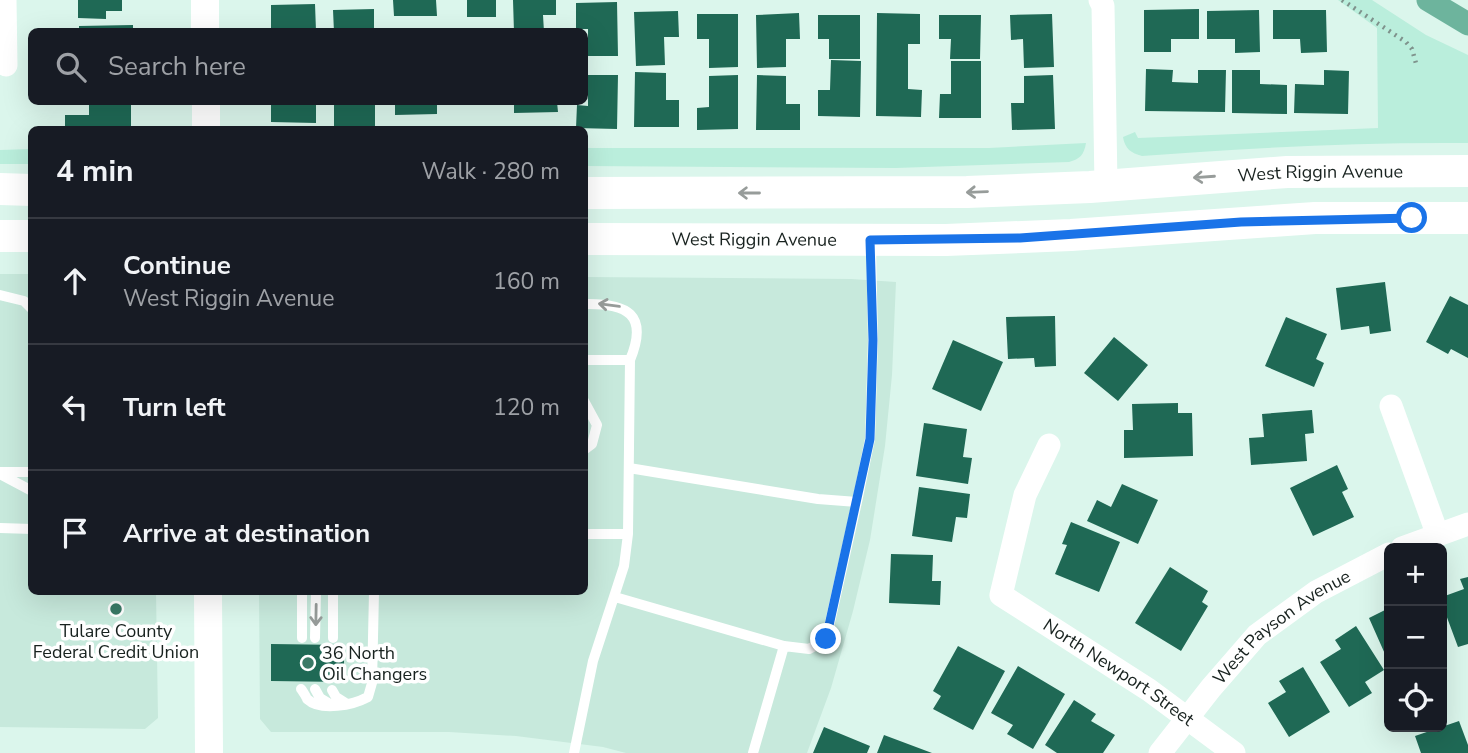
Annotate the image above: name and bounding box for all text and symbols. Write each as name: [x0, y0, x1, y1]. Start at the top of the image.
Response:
search box: [28, 28, 588, 105]
icon: search: [52, 48, 90, 86]
text: Search here: [108, 49, 246, 84]
text: 4 min: [56, 151, 134, 192]
text: Walk · 280 m: [421, 156, 560, 187]
street label: West Riggin Avenue: [1237, 159, 1403, 188]
one-way arrow: [1193, 171, 1216, 184]
one-way arrow: [966, 185, 989, 199]
one-way arrow: [738, 186, 761, 200]
route start: [1396, 202, 1427, 233]
street label: West Riggin Avenue: [671, 227, 837, 252]
text: Continue: [123, 248, 231, 283]
icon: ahead: [56, 262, 94, 300]
text: 160 m: [493, 266, 560, 297]
text: West Riggin Avenue: [123, 283, 334, 314]
one-way arrow: [598, 299, 621, 312]
icon: left: [56, 388, 94, 426]
text: Turn left: [123, 390, 226, 425]
text: 120 m: [493, 392, 560, 423]
icon: arrive: [56, 514, 94, 552]
text: Arrive at destination: [123, 516, 370, 551]
map controls: [1384, 543, 1447, 732]
button: +: [1384, 543, 1447, 606]
street label: West Payson Avenue: [1207, 564, 1355, 690]
marker: Tulare County Federal Credit Union: [108, 601, 124, 617]
one-way arrow: [309, 603, 322, 626]
button: −: [1384, 606, 1447, 669]
street label: North Newport Street: [1038, 613, 1200, 732]
place label: Tulare County Federal Credit Union: [33, 619, 199, 664]
route end: [810, 623, 841, 654]
place label: 36 North Oil Changers: [322, 641, 427, 686]
marker: 36 North Oil Changers: [300, 655, 316, 671]
button: locate: [1384, 669, 1447, 732]

